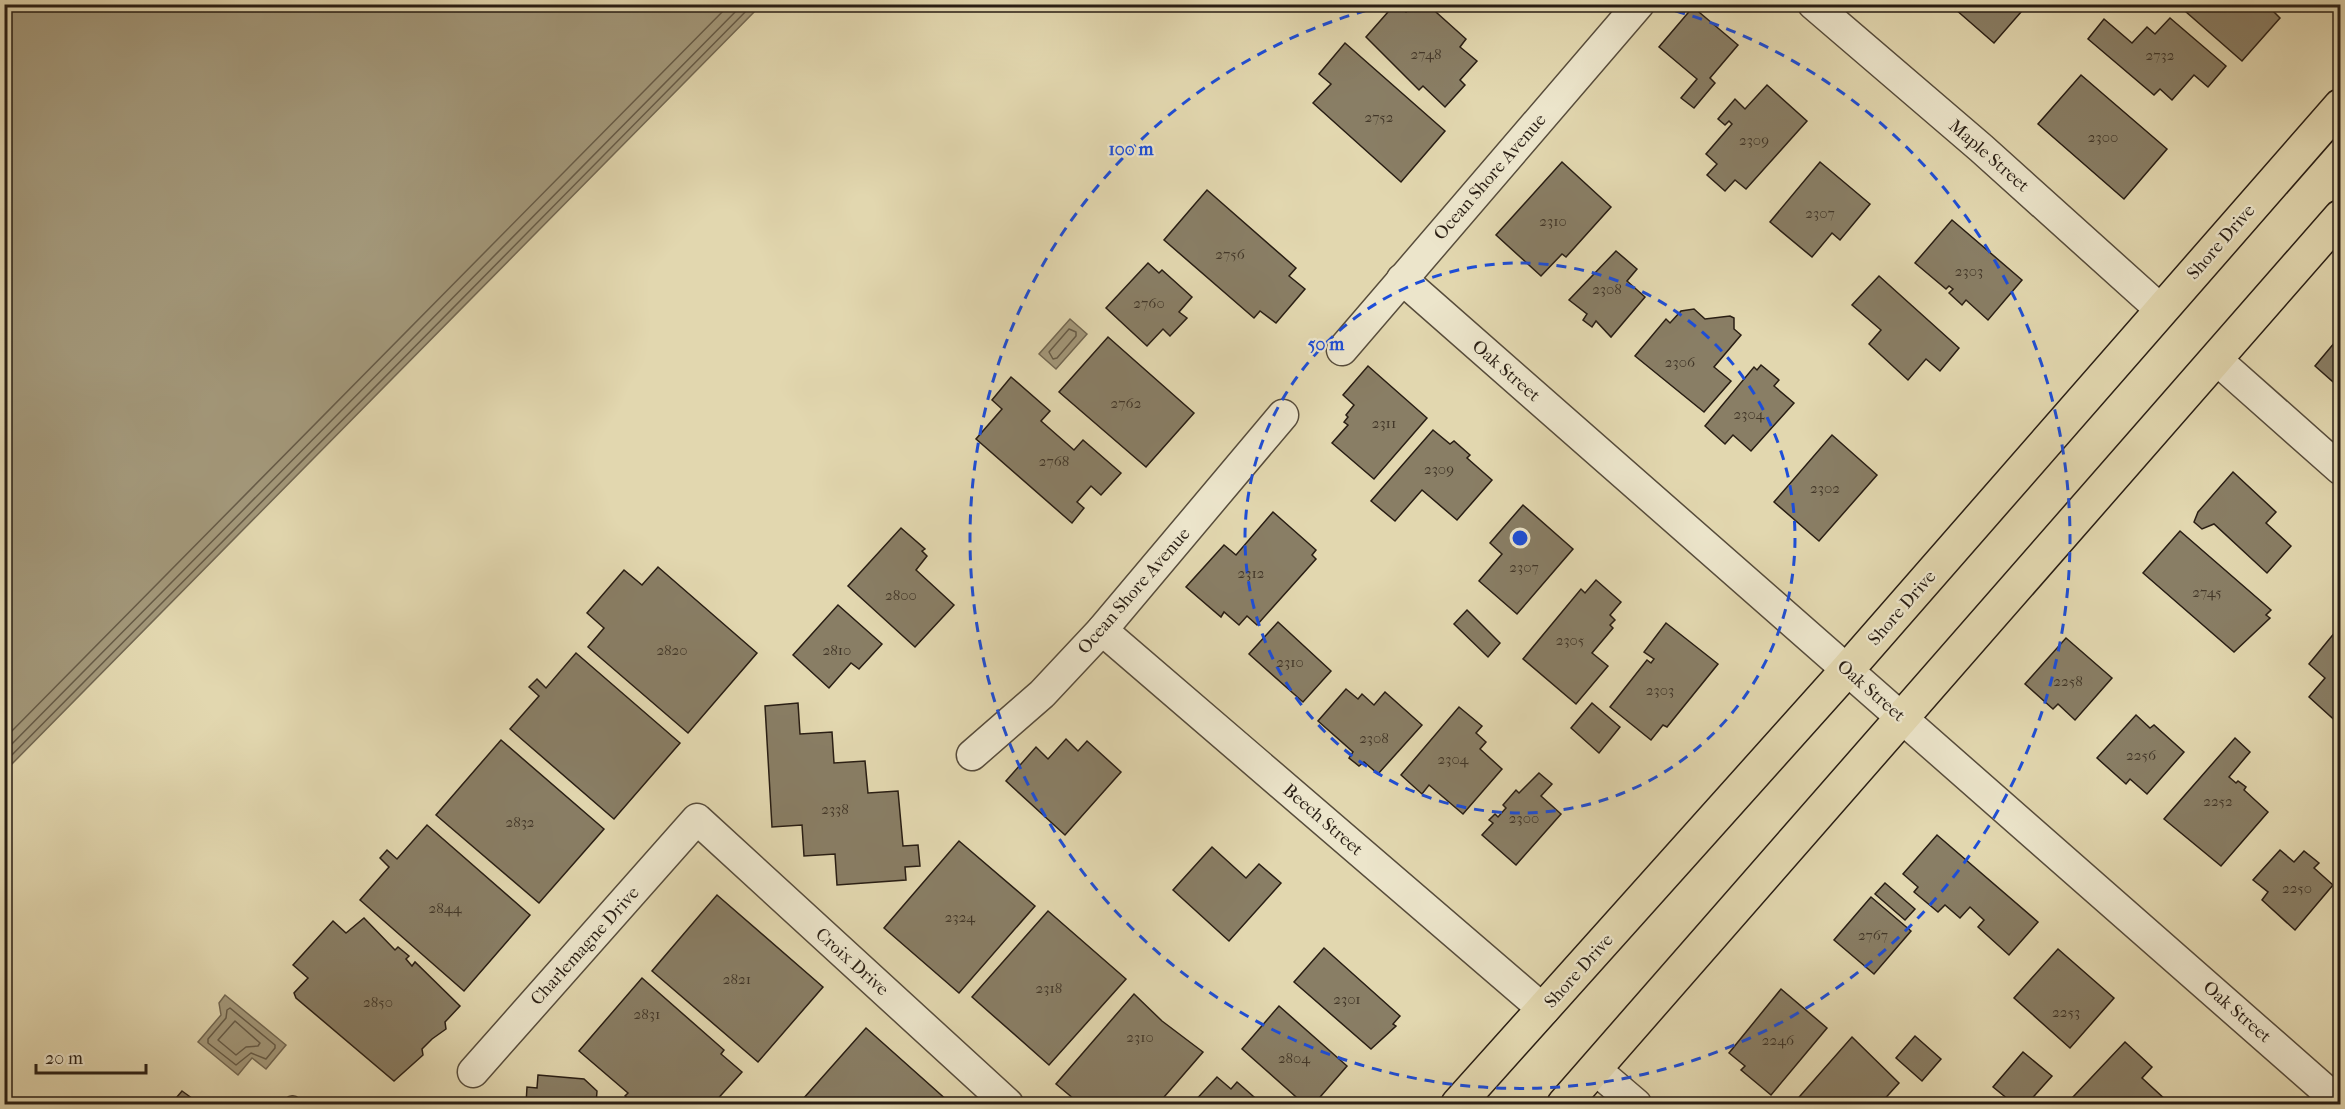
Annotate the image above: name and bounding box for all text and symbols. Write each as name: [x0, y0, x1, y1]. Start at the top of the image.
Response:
house number: 2748: [1411, 45, 1441, 63]
house number: 2732: [2146, 46, 2175, 64]
house number: 2752: [1364, 108, 1394, 126]
street label: Ocean Shore Avenue: [1429, 109, 1551, 244]
street label: Maple Street: [1945, 115, 2034, 197]
house number: 2300: [2088, 128, 2118, 146]
house number: 2309: [1739, 131, 1769, 149]
text: 100 m: [1108, 139, 1155, 160]
street label: Shore Drive: [2183, 200, 2259, 284]
house number: 2307: [1805, 204, 1835, 222]
house number: 2310: [1539, 212, 1567, 230]
house number: 2756: [1215, 245, 1246, 263]
house number: 2303: [1955, 262, 1983, 280]
house number: 2308: [1592, 280, 1622, 298]
house number: 2760: [1133, 294, 1165, 312]
text: 50 m: [1308, 334, 1345, 355]
street label: Oak Street: [1468, 336, 1545, 407]
house number: 2306: [1665, 353, 1696, 371]
house number: 2762: [1111, 394, 1142, 412]
house number: 2304: [1734, 405, 1766, 423]
house number: 2311: [1372, 414, 1396, 432]
house number: 2768: [1039, 452, 1069, 470]
house number: 2309: [1424, 460, 1454, 478]
house number: 2302: [1810, 479, 1840, 497]
street label: Ocean Shore Avenue: [1073, 523, 1195, 658]
centre of rings: [1510, 528, 1530, 548]
house number: 2307: [1509, 558, 1539, 576]
house number: 2312: [1238, 564, 1265, 582]
street label: Shore Drive: [1864, 566, 1940, 650]
house number: 2745: [2192, 583, 2222, 601]
house number: 2800: [885, 586, 917, 604]
house number: 2305: [1556, 631, 1584, 649]
house number: 2820: [656, 641, 688, 659]
house number: 2810: [823, 641, 851, 659]
house number: 2310: [1276, 653, 1304, 671]
street label: Oak Street: [1833, 656, 1910, 727]
house number: 2258: [2053, 672, 2083, 690]
house number: 2303: [1646, 681, 1674, 699]
house number: 2308: [1359, 729, 1389, 747]
house number: 2256: [2126, 746, 2157, 764]
house number: 2304: [1438, 750, 1470, 768]
street label: Beech Street: [1279, 780, 1368, 861]
house number: 2252: [2203, 792, 2233, 810]
house number: 2338: [821, 800, 849, 818]
house number: 2300: [1509, 809, 1539, 827]
house number: 2832: [505, 813, 535, 831]
house number: 2250: [2282, 879, 2312, 897]
street label: Charlemagne Drive: [526, 882, 644, 1009]
house number: 2844: [429, 899, 463, 917]
house number: 2324: [945, 908, 976, 926]
street label: Croix Drive: [811, 924, 893, 1000]
house number: 2767: [1858, 926, 1888, 944]
street label: Shore Drive: [1540, 929, 1618, 1012]
house number: 2821: [723, 970, 751, 988]
street label: Oak Street: [2199, 977, 2276, 1048]
house number: 2318: [1036, 979, 1062, 997]
house number: 2301: [1333, 990, 1361, 1008]
house number: 2850: [363, 993, 393, 1011]
house number: 2253: [2052, 1003, 2080, 1021]
house number: 2831: [634, 1005, 660, 1023]
house number: 2310: [1126, 1028, 1154, 1046]
house number: 2246: [1762, 1031, 1795, 1049]
scale bar: [36, 1037, 146, 1075]
text: 20 m: [45, 1048, 83, 1069]
house number: 2804: [1278, 1049, 1311, 1067]

